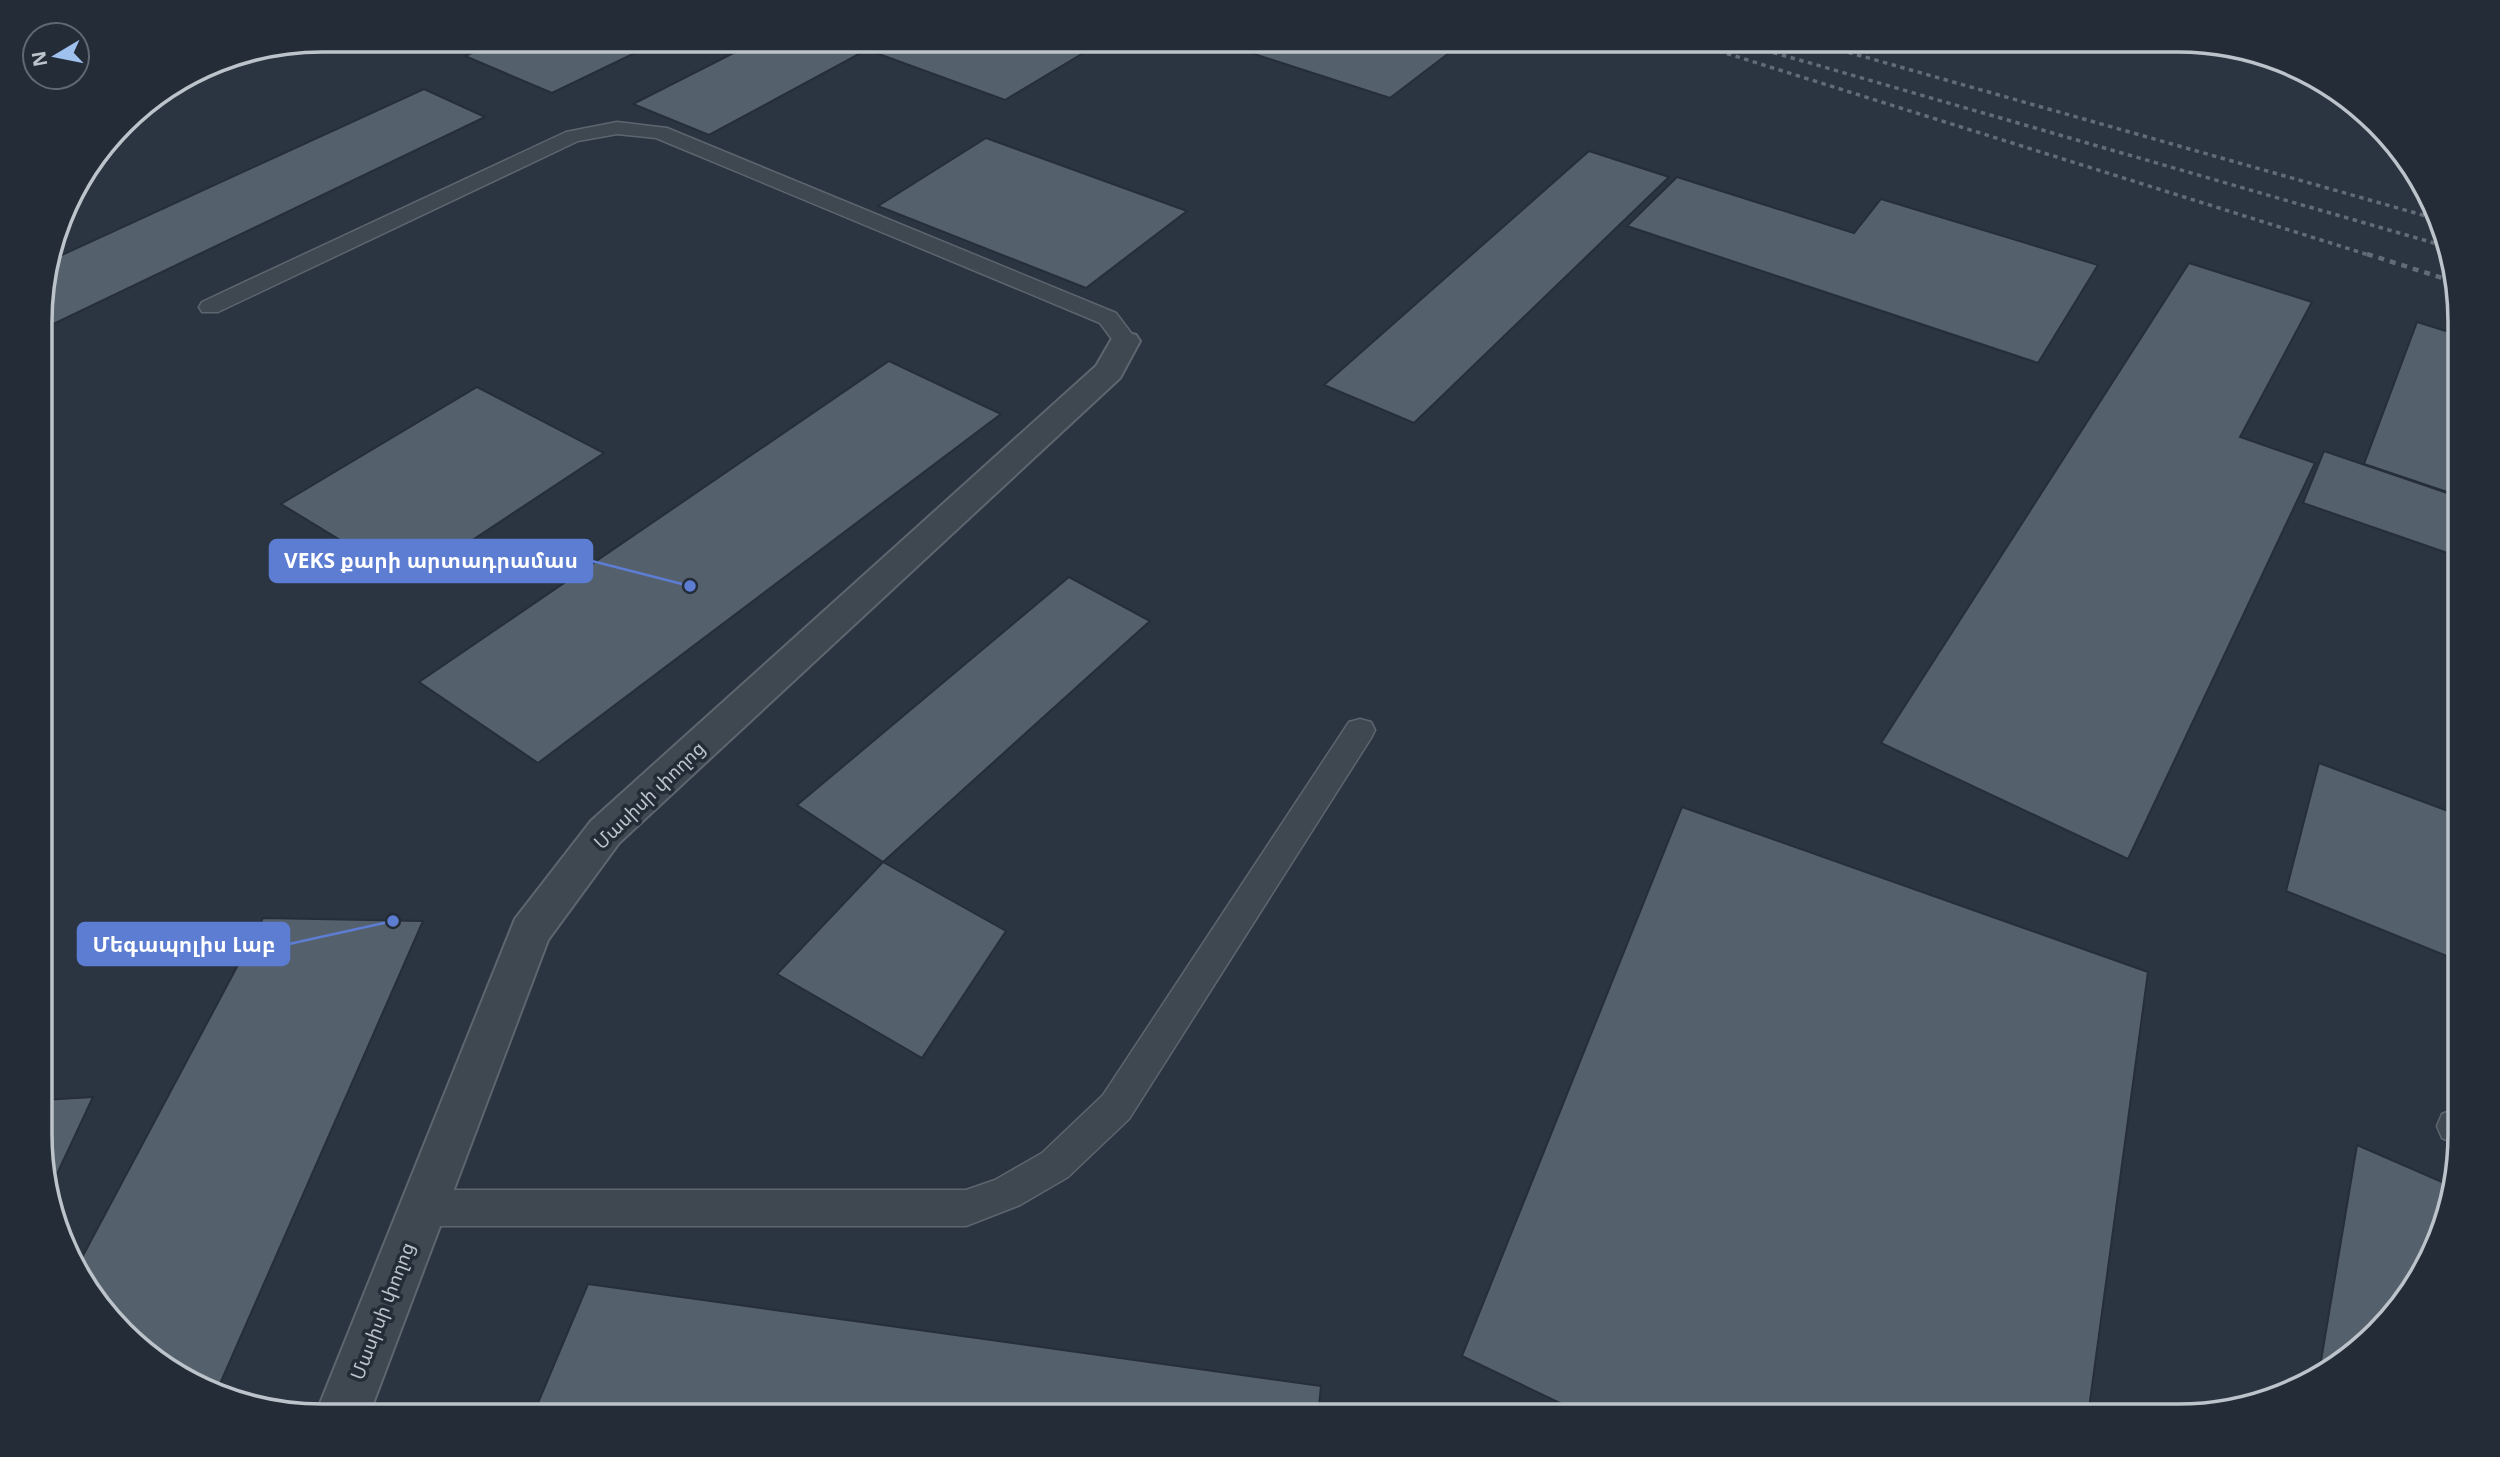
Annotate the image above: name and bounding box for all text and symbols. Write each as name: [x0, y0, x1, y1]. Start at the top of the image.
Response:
north arrow: [21, 21, 91, 91]
text: N: [25, 49, 53, 69]
callout: VEKS քարի արտադրամաս: [270, 540, 592, 582]
text: VEKS քարի արտադրամաս: [284, 546, 578, 574]
street label: Մասիսի փողոց: [588, 735, 710, 855]
callout: Մեգապոլիս Լաբ: [78, 923, 289, 965]
text: Մեգապոլիս Լաբ: [93, 930, 275, 958]
street label: Մասիսի փողոց: [344, 1239, 420, 1383]

